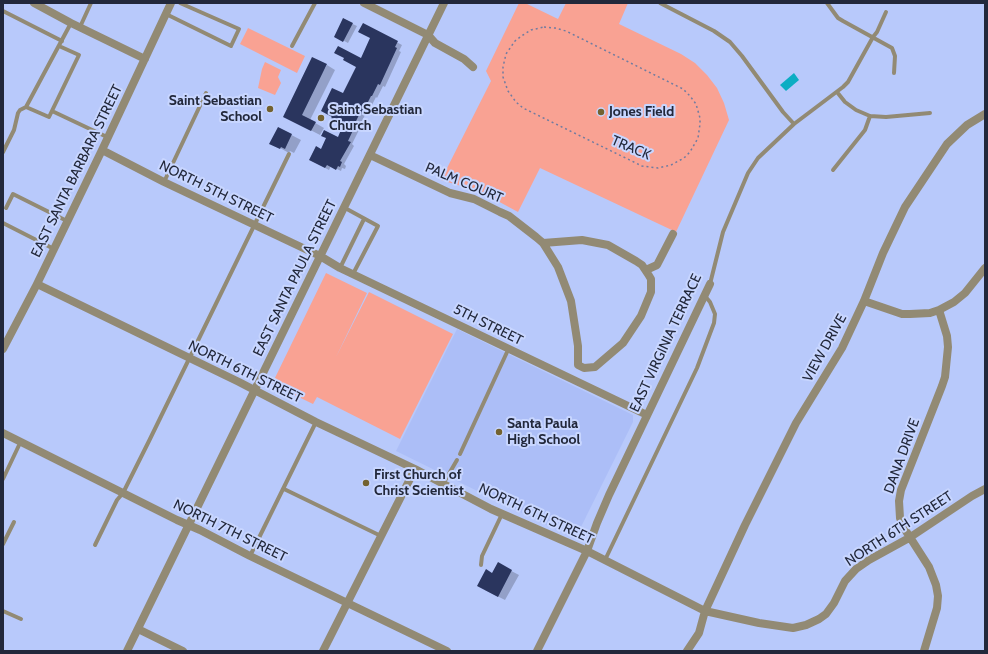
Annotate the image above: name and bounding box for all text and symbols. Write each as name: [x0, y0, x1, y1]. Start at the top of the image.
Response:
street label: EAST SANTA BARBARA STREET: [28, 82, 126, 260]
place label: Saint Sebastian School: [169, 93, 262, 126]
place label: Saint Sebastian Church: [329, 102, 422, 134]
marker: Saint Sebastian School: [265, 104, 275, 114]
place label: Jones Field: [609, 104, 674, 120]
marker: Jones Field: [596, 107, 606, 117]
marker: Saint Sebastian Church: [316, 113, 326, 123]
street label: TRACK: [609, 132, 653, 164]
street label: NORTH 5TH STREET: [156, 157, 276, 227]
street label: PALM COURT: [423, 159, 505, 207]
street label: EAST SANTA PAULA STREET: [250, 197, 340, 359]
street label: EAST VIRGINIA TERRACE: [627, 271, 705, 415]
street label: 5TH STREET: [451, 301, 525, 349]
street label: VIEW DRIVE: [800, 311, 850, 385]
street label: NORTH 6TH STREET: [185, 337, 305, 407]
place label: Santa Paula High School: [507, 416, 580, 448]
street label: DANA DRIVE: [881, 416, 923, 496]
marker: Santa Paula High School: [494, 427, 504, 437]
place label: First Church of Christ Scientist: [374, 467, 464, 500]
marker: First Church of Christ Scientist: [361, 478, 371, 488]
street label: NORTH 6TH STREET: [476, 480, 596, 548]
street label: NORTH 6TH STREET: [842, 488, 956, 570]
street label: NORTH 7TH STREET: [170, 496, 290, 566]

